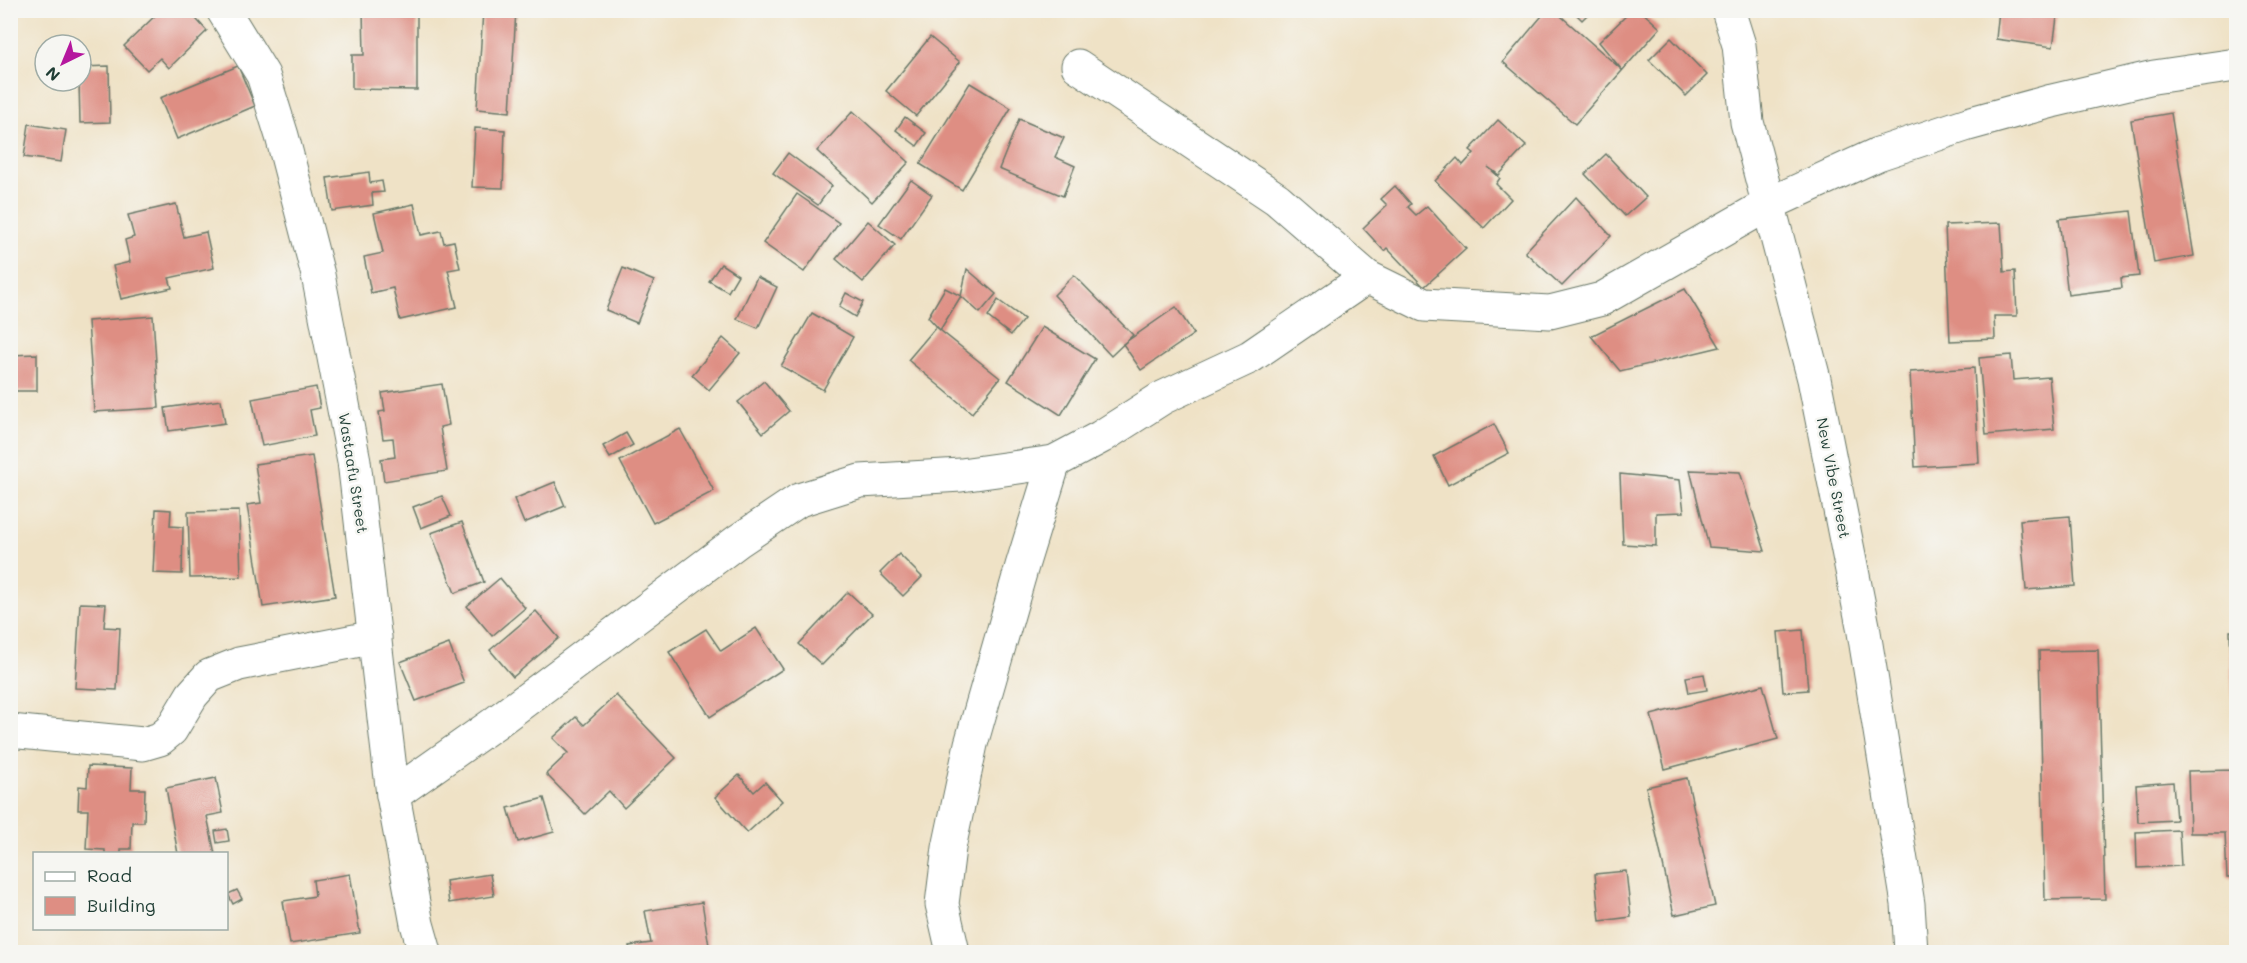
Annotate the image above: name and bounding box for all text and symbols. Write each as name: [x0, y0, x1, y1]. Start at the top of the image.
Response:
north arrow: [33, 33, 93, 93]
text: N: [41, 63, 64, 86]
street label: Wastaafu Street: [335, 411, 373, 535]
street label: New Vibe Street: [1813, 416, 1855, 540]
legend: [33, 852, 228, 930]
text: Road: [87, 863, 132, 887]
text: Building: [87, 893, 155, 917]

